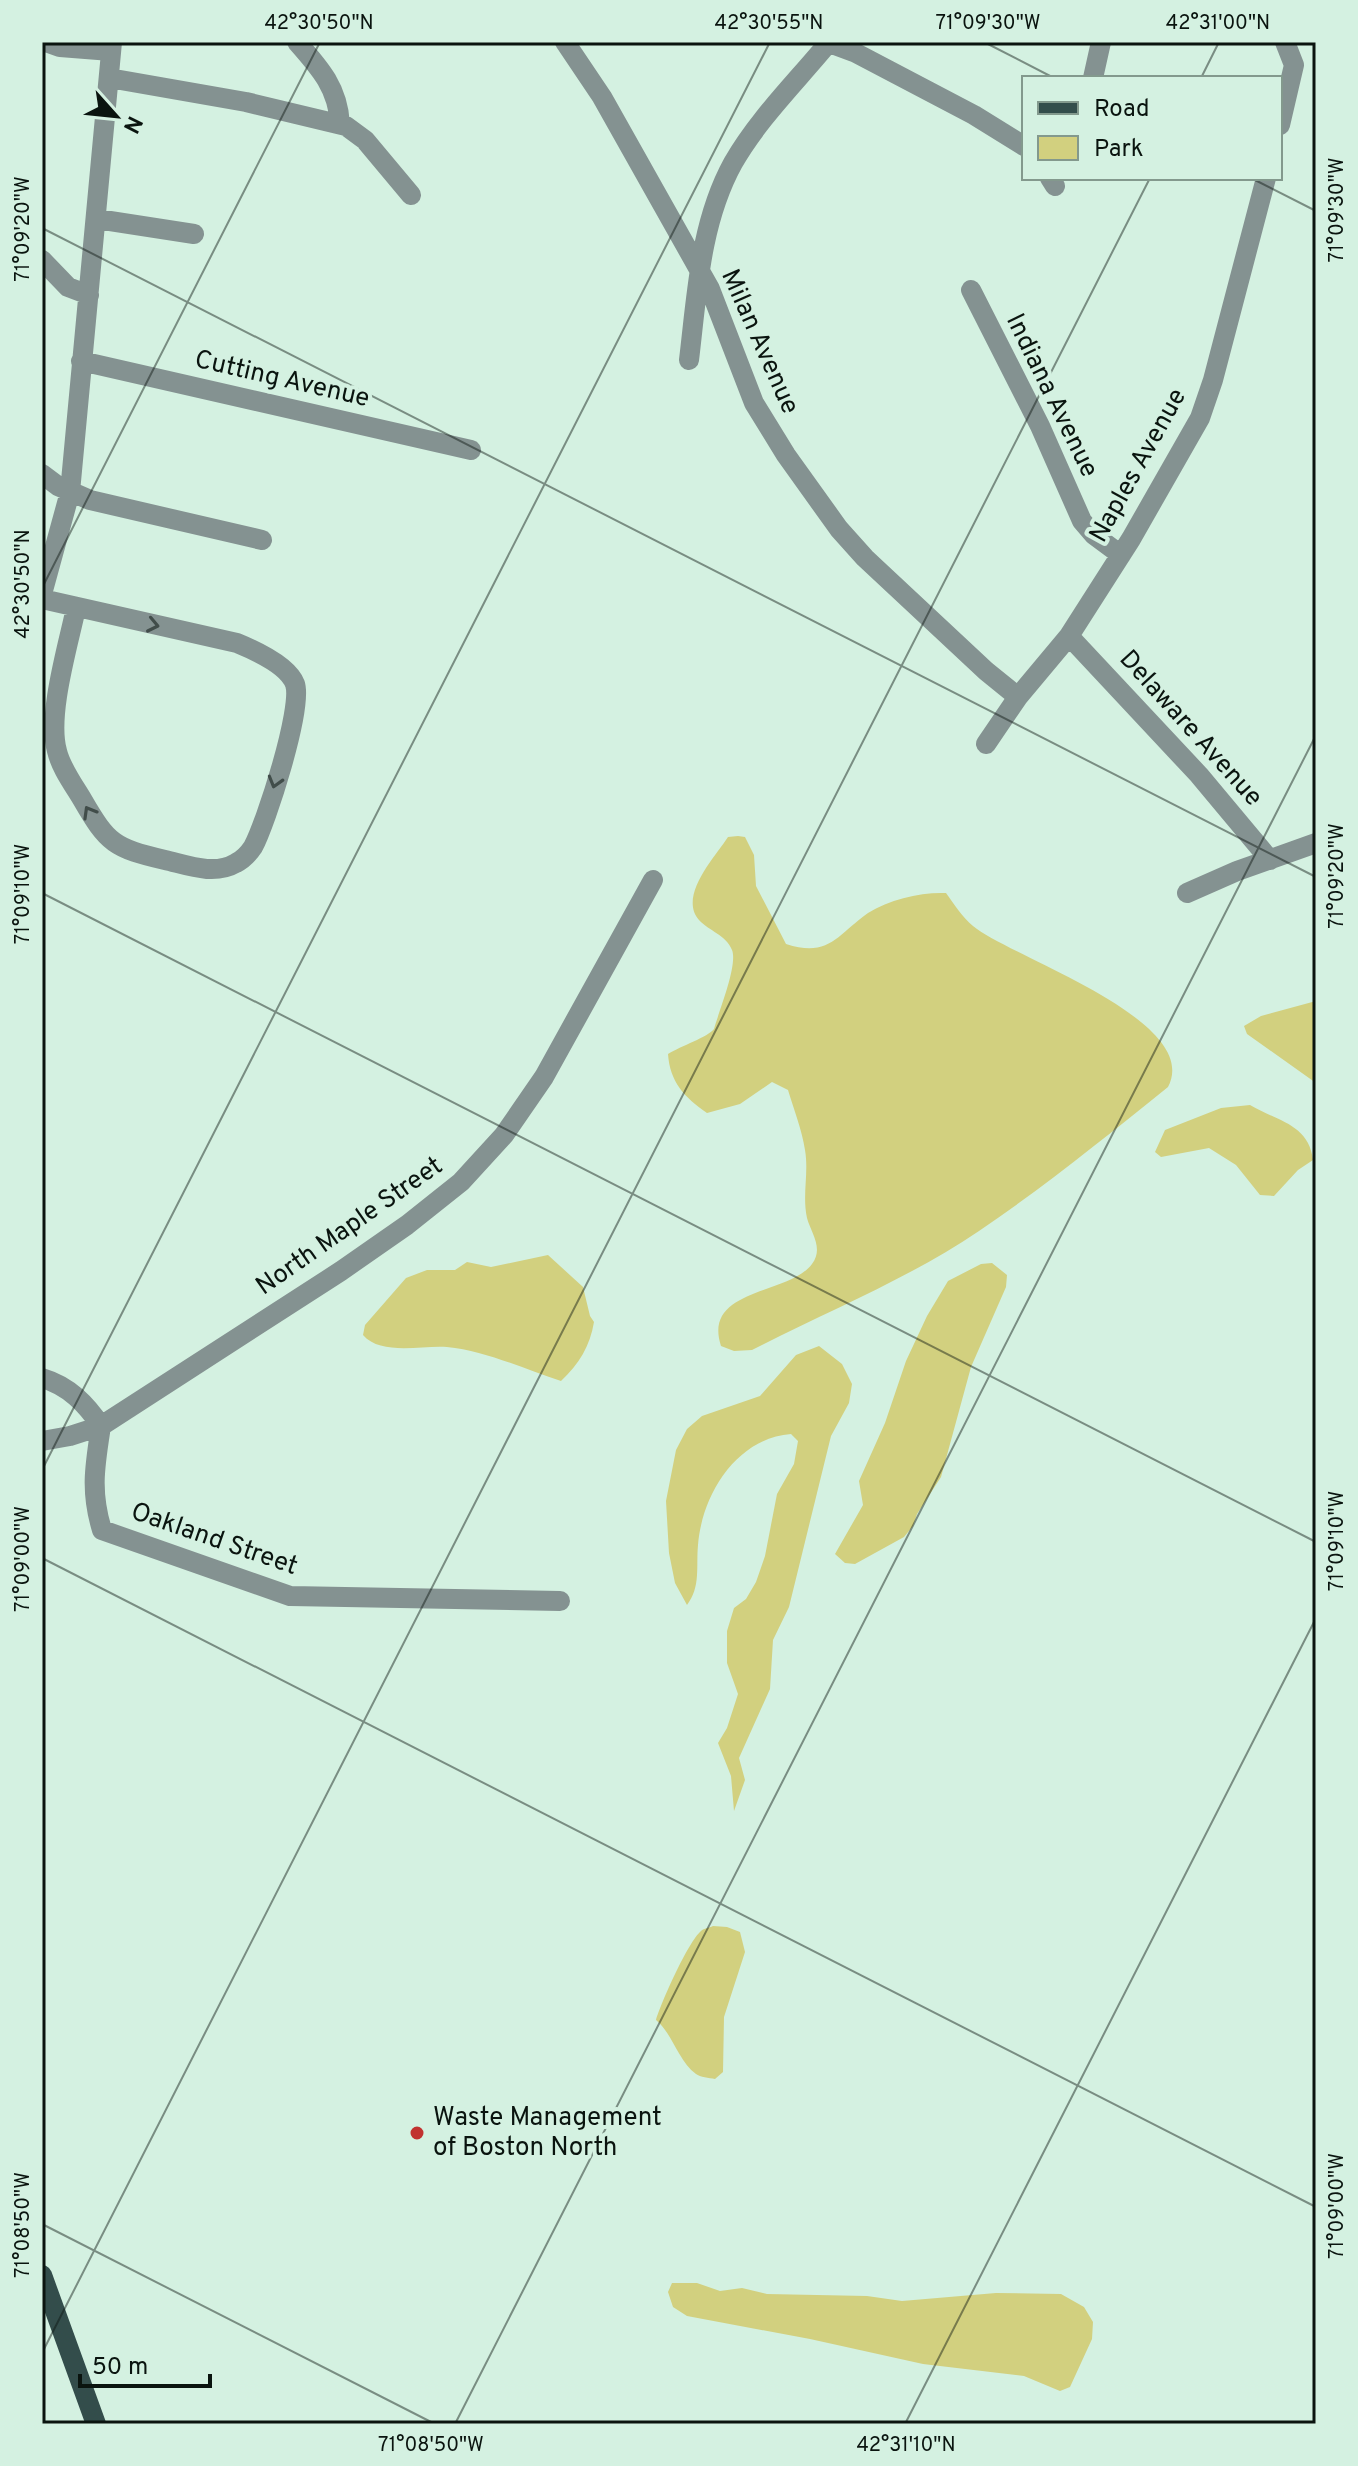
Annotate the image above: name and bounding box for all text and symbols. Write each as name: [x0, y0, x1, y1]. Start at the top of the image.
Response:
text: 42°30'50"N: [264, 11, 374, 37]
text: 42°30'55"N: [715, 11, 823, 37]
text: 71°09'30"W: [935, 11, 1041, 37]
text: 42°31'00"N: [1166, 11, 1270, 37]
north arrow: [76, 76, 156, 156]
legend: [1022, 76, 1282, 180]
text: Road: [1094, 95, 1150, 125]
text: N: [116, 111, 147, 137]
text: Park: [1094, 135, 1144, 165]
text: 71°09'30"W: [1325, 157, 1351, 263]
text: 71°09'20"W: [11, 176, 37, 282]
street label: Milan Avenue: [712, 265, 806, 419]
street label: Indiana Avenue: [997, 309, 1105, 483]
street label: Cutting Avenue: [191, 344, 373, 416]
street label: Naples Avenue: [1083, 383, 1195, 549]
text: 42°30'50"N: [11, 529, 37, 639]
one-way arrow: [145, 616, 159, 633]
street label: Delaware Avenue: [1111, 644, 1269, 814]
one-way arrow: [268, 775, 285, 789]
one-way arrow: [83, 806, 99, 821]
text: 71°09'20"W: [1325, 823, 1351, 929]
text: 71°09'10"W: [11, 844, 37, 944]
street label: North Maple Street: [250, 1150, 450, 1304]
text: 71°09'10"W: [1325, 1491, 1351, 1591]
street label: Oakland Street: [126, 1496, 302, 1584]
text: 71°09'00"W: [11, 1506, 37, 1612]
place label: Waste Management of Boston North: [433, 2102, 662, 2165]
marker: Waste Management of Boston North: [408, 2124, 426, 2142]
text: 71°09'00"W: [1325, 2153, 1351, 2259]
text: 71°08'50"W: [11, 2172, 37, 2278]
scale bar: [80, 2338, 210, 2388]
text: 50 m: [92, 2353, 148, 2383]
text: 71°08'50"W: [378, 2433, 484, 2459]
text: 42°31'10"N: [856, 2433, 956, 2459]

